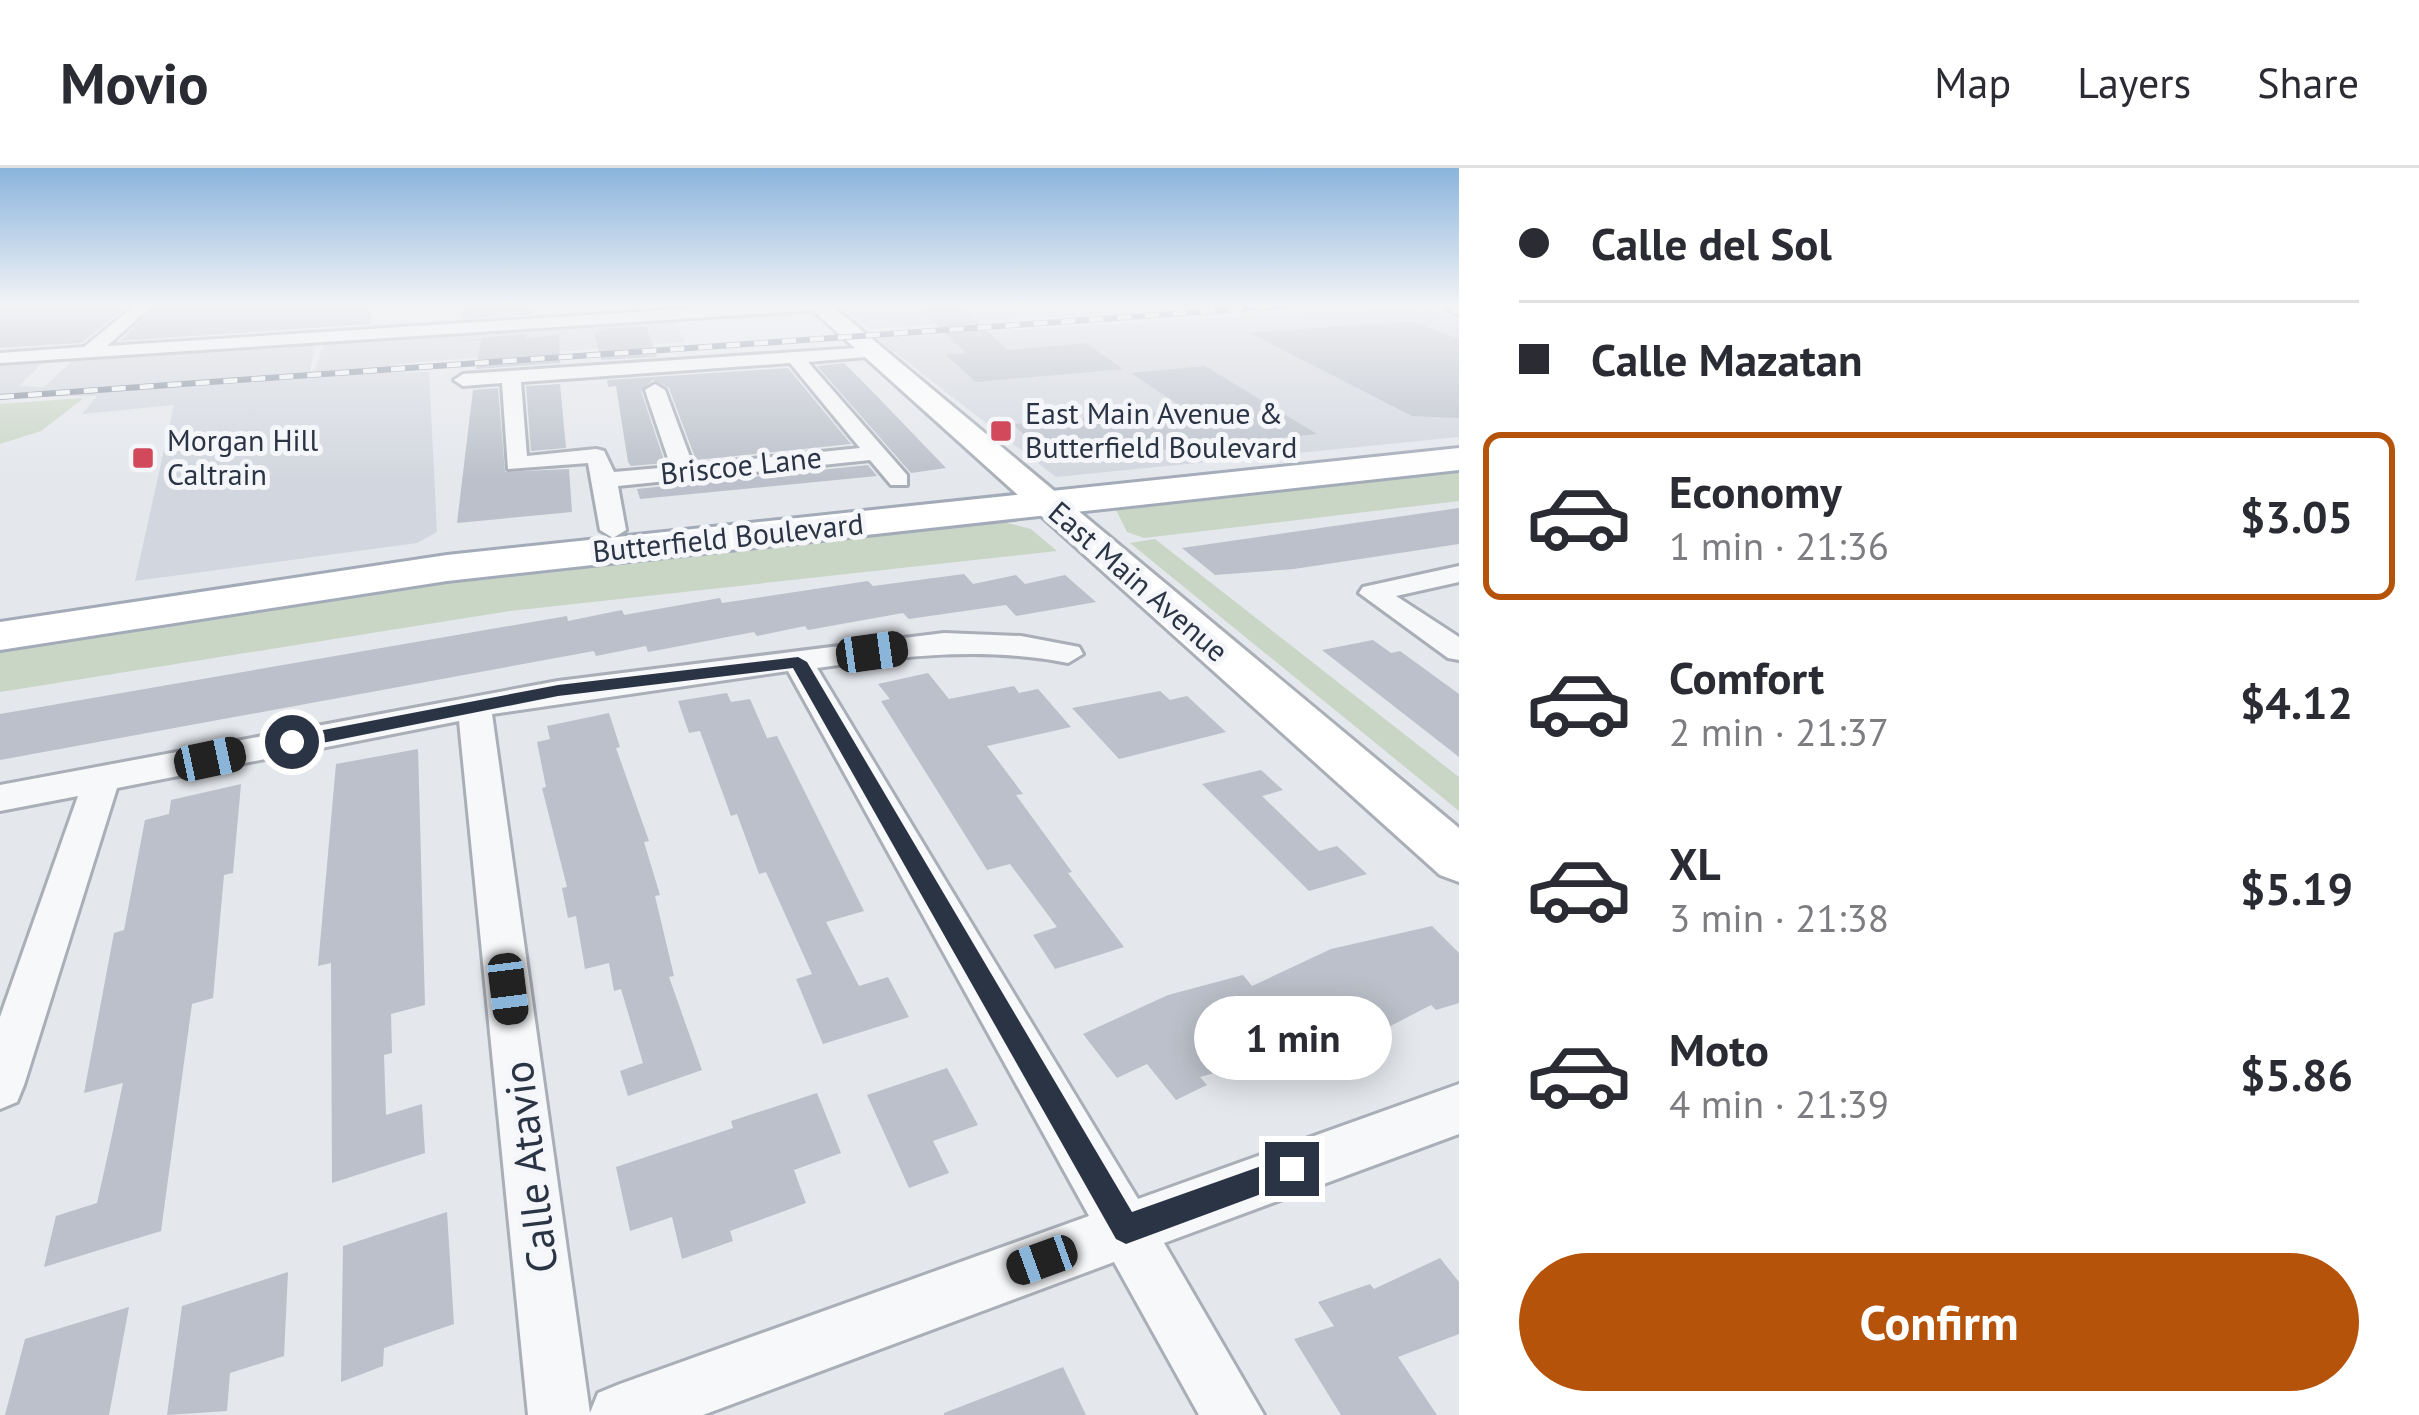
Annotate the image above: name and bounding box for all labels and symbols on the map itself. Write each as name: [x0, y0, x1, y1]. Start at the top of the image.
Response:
place label: East Main Avenue & Butterfield Boulevard: [1025, 393, 1297, 466]
marker: East Main Avenue & Butterfield Boulevard: [988, 418, 1014, 444]
place label: Morgan Hill Caltrain: [167, 420, 318, 493]
street label: Briscoe Lane: [658, 437, 823, 492]
marker: Morgan Hill Caltrain: [130, 445, 156, 471]
street label: East Main Avenue: [1041, 492, 1237, 670]
street label: Butterfield Boulevard: [590, 503, 865, 570]
car: [834, 629, 910, 675]
route start: [265, 715, 319, 769]
car: [171, 734, 249, 784]
car: [486, 951, 530, 1027]
callout: 1 min: [1193, 995, 1391, 1079]
street label: Calle Atavio: [489, 1058, 570, 1276]
route end: [1265, 1142, 1319, 1196]
car: [1002, 1231, 1082, 1289]

